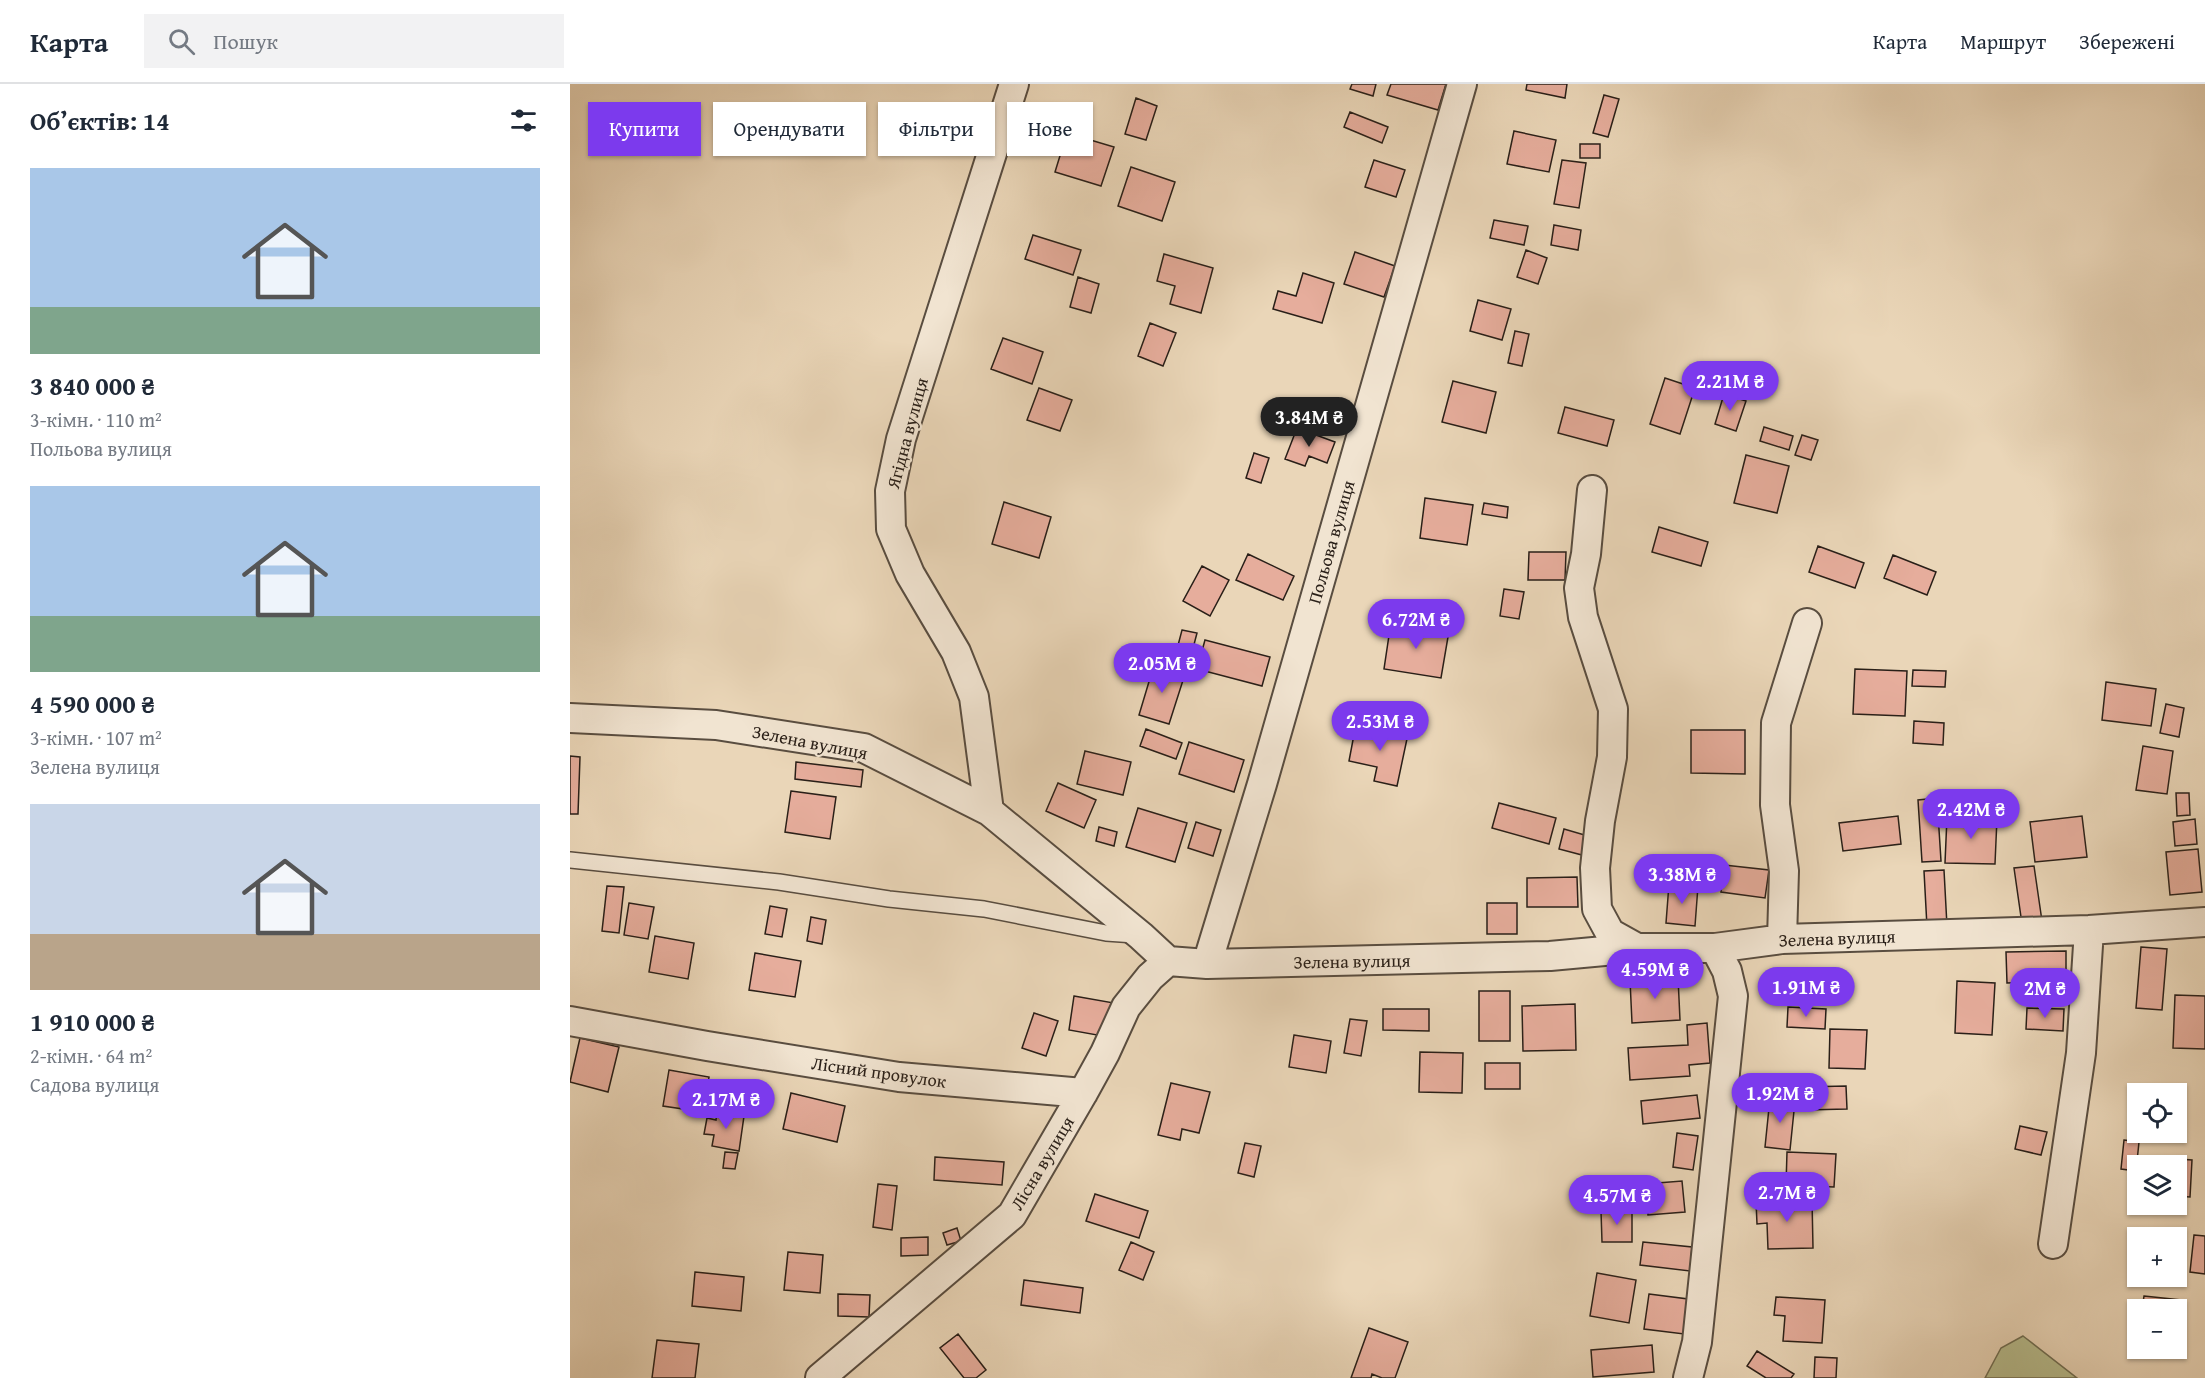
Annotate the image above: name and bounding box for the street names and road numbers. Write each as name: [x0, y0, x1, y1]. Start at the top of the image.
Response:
street label: Ягідна вулиця: [879, 374, 935, 492]
street label: Польова вулиця: [1300, 477, 1362, 607]
street label: Зелена вулиця: [750, 718, 870, 766]
street label: Зелена вулиця: [1778, 922, 1896, 954]
street label: Зелена вулиця: [1293, 946, 1411, 976]
street label: Лісний провулок: [810, 1049, 949, 1095]
street label: Лісна вулиця: [1003, 1111, 1081, 1215]

